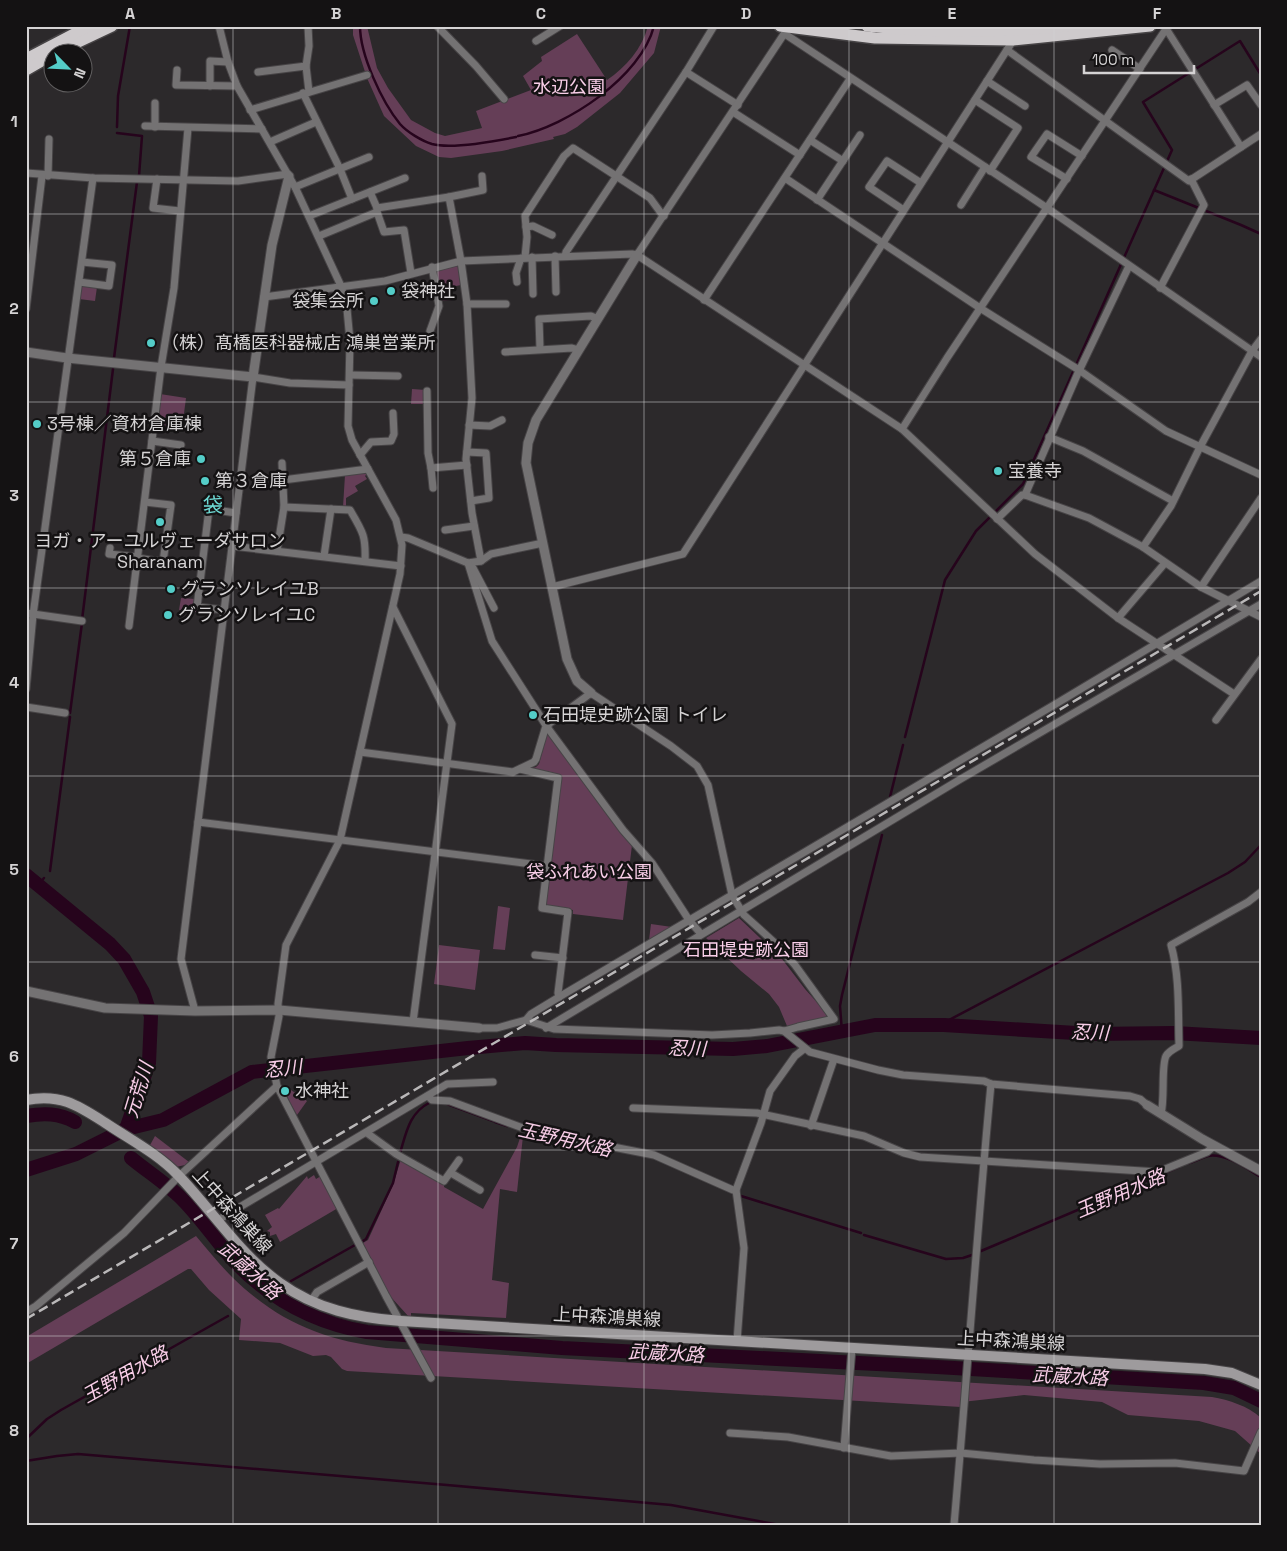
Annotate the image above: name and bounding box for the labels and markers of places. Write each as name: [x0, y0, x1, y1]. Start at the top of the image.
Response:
place label: 袋神社: [401, 279, 455, 302]
marker: 袋神社: [385, 285, 397, 297]
place label: 袋集会所: [292, 289, 364, 312]
marker: 袋集会所: [368, 295, 380, 307]
place label: （株）髙橋医科器械店 鴻巣営業所: [161, 331, 436, 354]
marker: （株）髙橋医科器械店 鴻巣営業所: [145, 337, 157, 349]
place label: 3号棟／資材倉庫棟: [47, 412, 202, 435]
marker: 3号棟／資材倉庫棟: [31, 418, 43, 430]
place label: 第５倉庫: [119, 447, 191, 470]
marker: 第５倉庫: [195, 453, 207, 465]
place label: 宝養寺: [1008, 459, 1062, 482]
marker: 宝養寺: [992, 465, 1004, 477]
place label: 第３倉庫: [215, 469, 287, 492]
marker: 第３倉庫: [199, 475, 211, 487]
marker: ヨガ・アーユルヴェーダサロン Sharanam: [154, 516, 166, 528]
place label: ヨガ・アーユルヴェーダサロン Sharanam: [35, 529, 285, 573]
place label: グランソレイユB: [181, 577, 319, 600]
marker: グランソレイユB: [165, 583, 177, 595]
place label: グランソレイユC: [178, 603, 315, 626]
marker: グランソレイユC: [162, 609, 174, 621]
place label: 石田堤史跡公園 トイレ: [543, 703, 728, 726]
marker: 石田堤史跡公園 トイレ: [527, 709, 539, 721]
place label: 水神社: [295, 1079, 349, 1102]
marker: 水神社: [279, 1085, 291, 1097]

